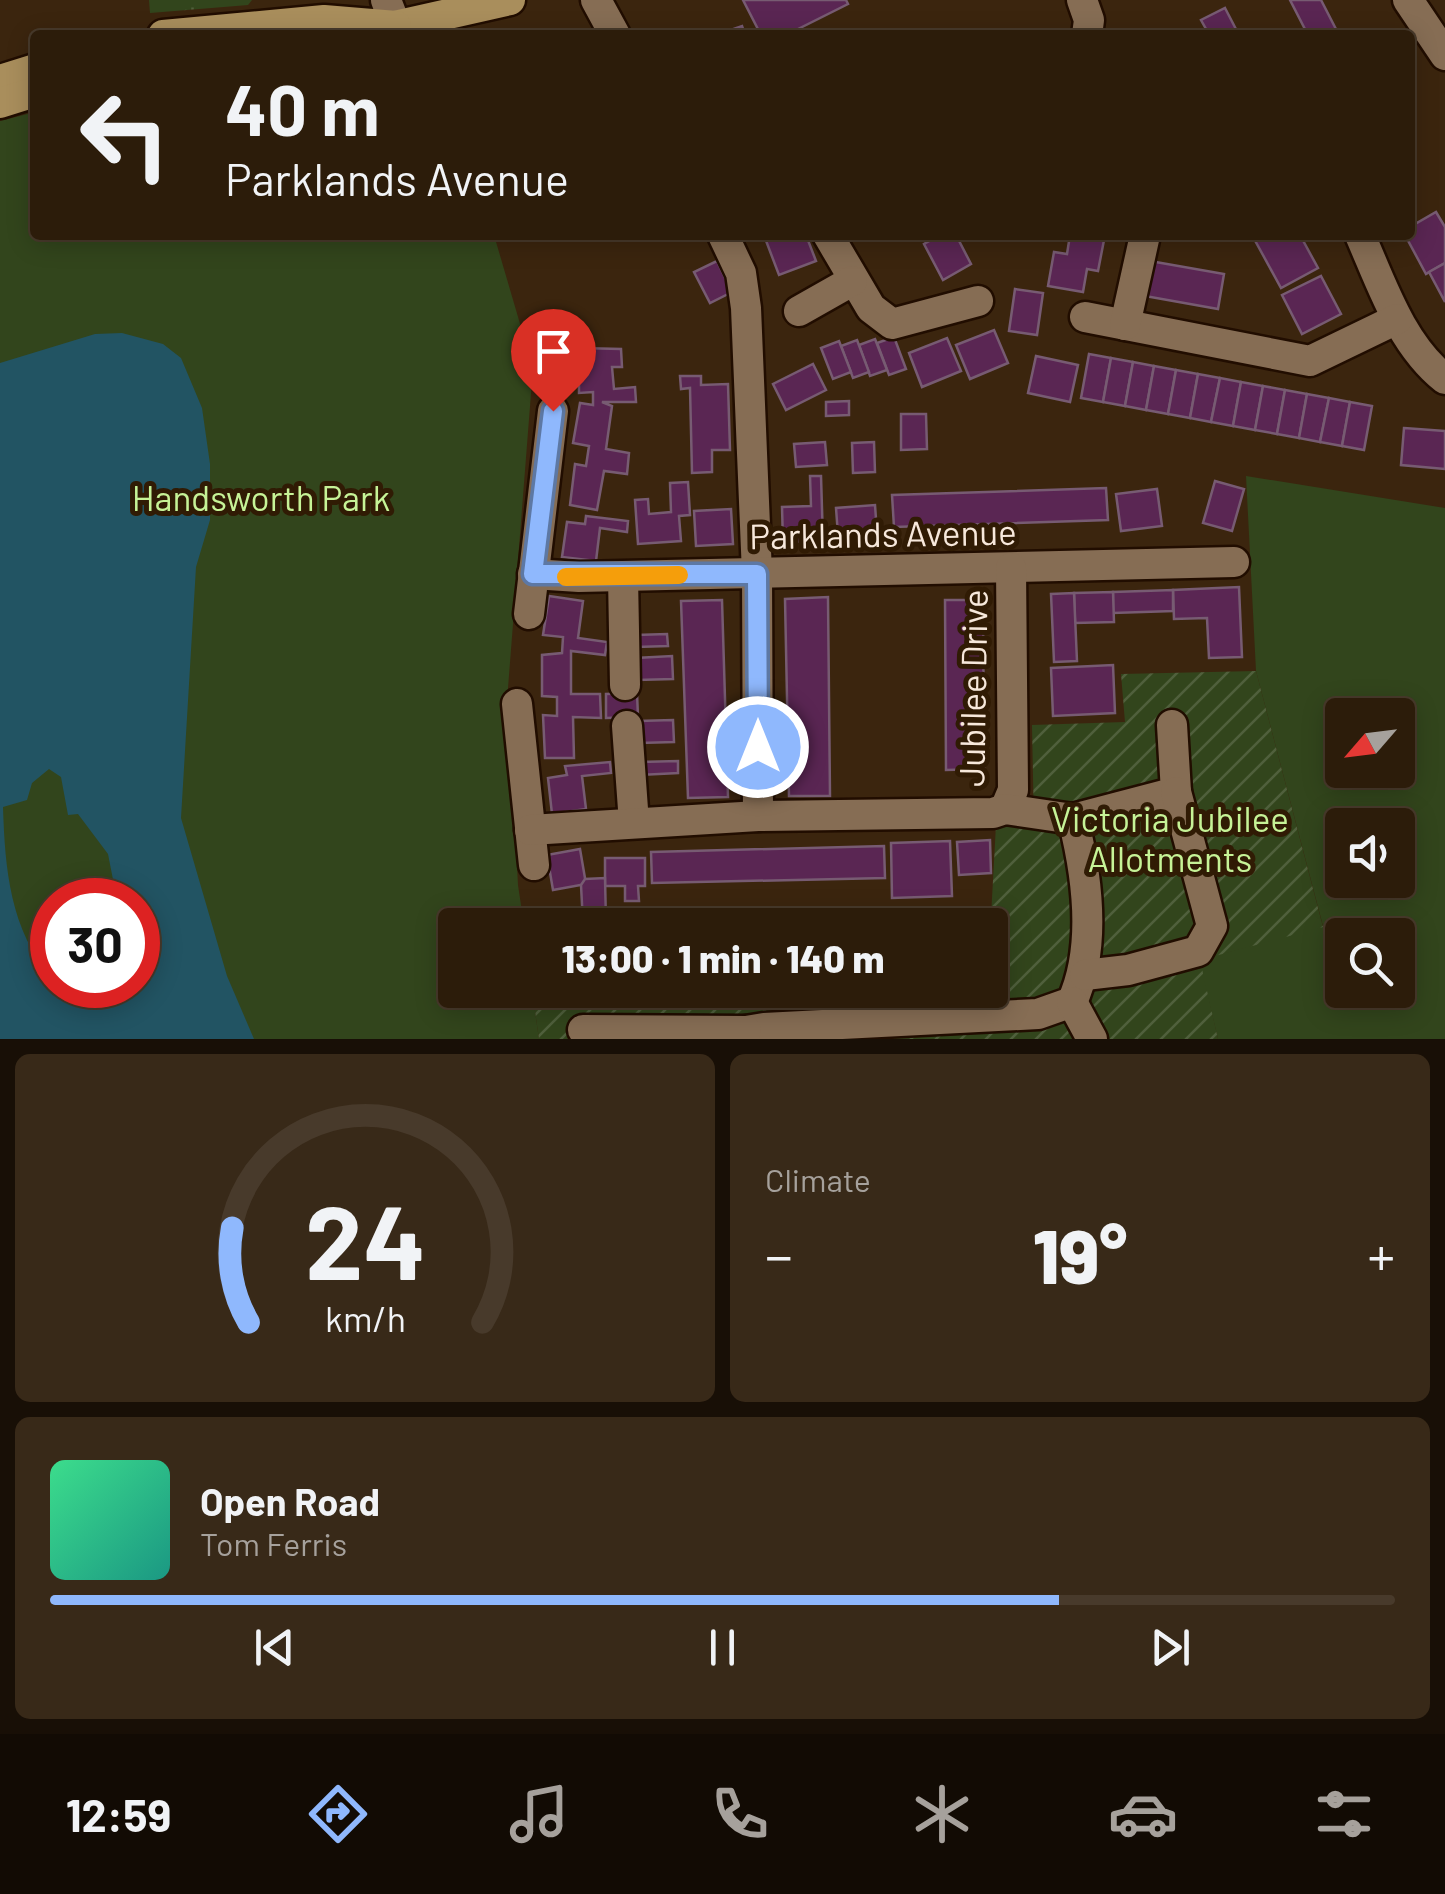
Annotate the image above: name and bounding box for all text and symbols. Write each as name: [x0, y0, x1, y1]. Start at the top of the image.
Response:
text: 40 m: [225, 66, 380, 150]
icon: left: [60, 70, 190, 200]
text: Parklands Avenue: [225, 151, 569, 205]
pin: [511, 309, 596, 412]
icon: arrive: [526, 324, 581, 379]
park label: Handsworth Park: [132, 476, 390, 518]
street label: Parklands Avenue: [749, 510, 1017, 556]
street label: Jubilee Drive: [949, 589, 995, 787]
position arrow: [706, 695, 810, 799]
north arrow: [1325, 698, 1415, 788]
map controls: [1325, 698, 1415, 1008]
park label: Victoria Jubilee Allotments: [1051, 797, 1289, 879]
button: sound: [1325, 808, 1415, 898]
speed limit sign: 30: [30, 878, 160, 1008]
button: search: [1325, 918, 1415, 1008]
text: 13:00 · 1 min · 140 m: [562, 935, 884, 981]
text: Climate: [765, 1160, 871, 1198]
text: 24: [304, 1176, 426, 1301]
text: 19°: [1033, 1209, 1127, 1299]
text: −: [765, 1221, 793, 1287]
text: +: [1367, 1221, 1395, 1287]
text: km/h: [325, 1296, 405, 1339]
text: Open Road: [200, 1478, 380, 1524]
text: Tom Ferris: [200, 1524, 347, 1562]
icon: previous: [247, 1620, 302, 1675]
icon: pause: [695, 1620, 750, 1675]
icon: next: [1143, 1620, 1198, 1675]
icon: directions: [303, 1779, 373, 1849]
icon: music: [504, 1779, 574, 1849]
icon: phone: [705, 1779, 775, 1849]
icon: climate: [907, 1779, 977, 1849]
icon: car: [1108, 1779, 1178, 1849]
icon: filters: [1309, 1779, 1379, 1849]
text: 12:59: [66, 1787, 171, 1841]

